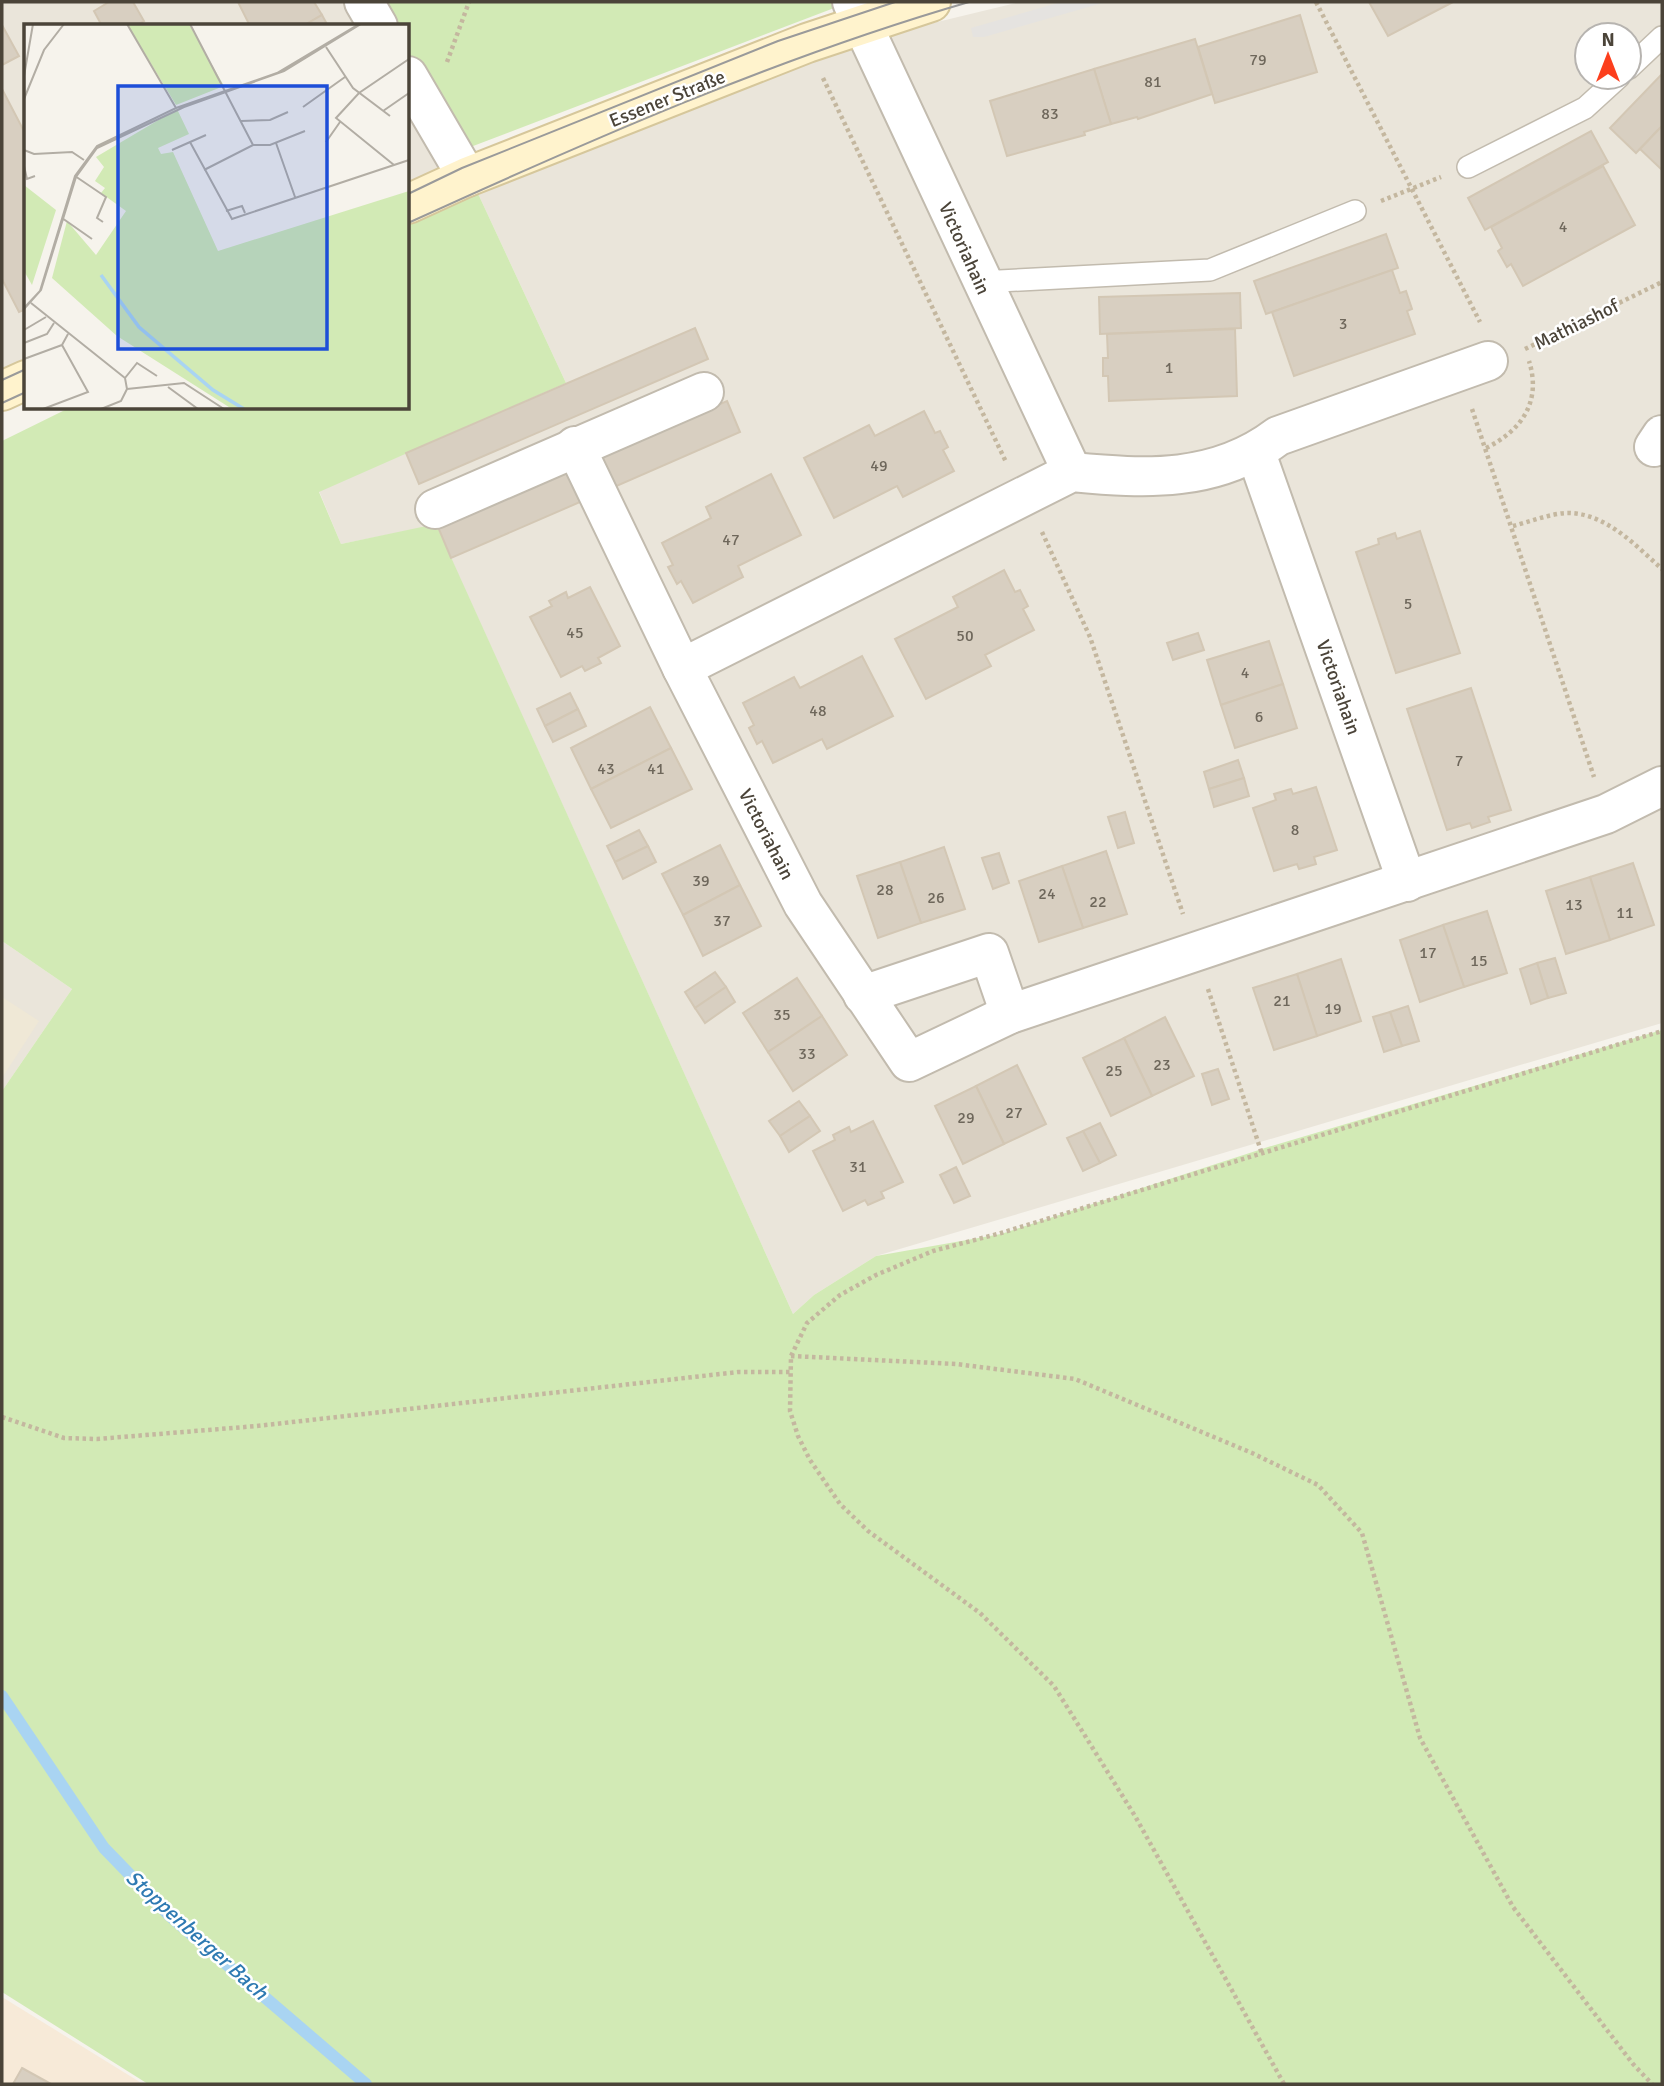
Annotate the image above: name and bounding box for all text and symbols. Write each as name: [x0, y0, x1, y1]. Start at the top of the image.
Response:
north arrow: [1573, 21, 1643, 91]
inset map: [24, 24, 410, 410]
text: N: [1601, 28, 1615, 52]
house number: 79: [1249, 50, 1267, 70]
street label: Essener Straße: [606, 65, 729, 133]
house number: 81: [1144, 72, 1162, 92]
house number: 83: [1041, 104, 1059, 124]
street label: Victoriahain: [933, 198, 995, 299]
house number: 4: [1559, 217, 1568, 237]
street label: Mathiashof: [1530, 293, 1624, 356]
house number: 3: [1339, 314, 1347, 334]
house number: 1: [1165, 358, 1173, 378]
house number: 49: [870, 456, 888, 476]
house number: 47: [722, 530, 740, 550]
house number: 5: [1404, 594, 1412, 614]
house number: 45: [566, 623, 584, 643]
house number: 50: [956, 626, 974, 646]
street label: Victoriahain: [1311, 637, 1366, 738]
house number: 4: [1241, 663, 1250, 683]
house number: 48: [809, 701, 827, 721]
house number: 6: [1255, 707, 1263, 727]
house number: 7: [1455, 751, 1463, 771]
house number: 43: [597, 759, 615, 779]
house number: 41: [647, 759, 665, 779]
street label: Victoriahain: [733, 785, 799, 884]
house number: 8: [1291, 820, 1299, 840]
house number: 39: [692, 871, 710, 891]
house number: 28: [876, 880, 894, 900]
house number: 24: [1038, 884, 1056, 904]
house number: 26: [927, 888, 945, 908]
house number: 22: [1089, 892, 1107, 912]
house number: 13: [1565, 895, 1583, 915]
house number: 11: [1616, 903, 1634, 923]
house number: 37: [713, 911, 731, 931]
house number: 17: [1419, 943, 1437, 963]
house number: 15: [1470, 951, 1488, 971]
house number: 21: [1273, 991, 1291, 1011]
house number: 19: [1324, 999, 1342, 1019]
house number: 35: [773, 1005, 791, 1025]
house number: 33: [798, 1044, 816, 1064]
house number: 23: [1153, 1055, 1171, 1075]
house number: 25: [1105, 1061, 1123, 1081]
house number: 27: [1005, 1103, 1023, 1123]
house number: 29: [957, 1108, 975, 1128]
house number: 31: [849, 1157, 867, 1177]
water label: Stoppenberger Bach: [121, 1865, 274, 2006]

